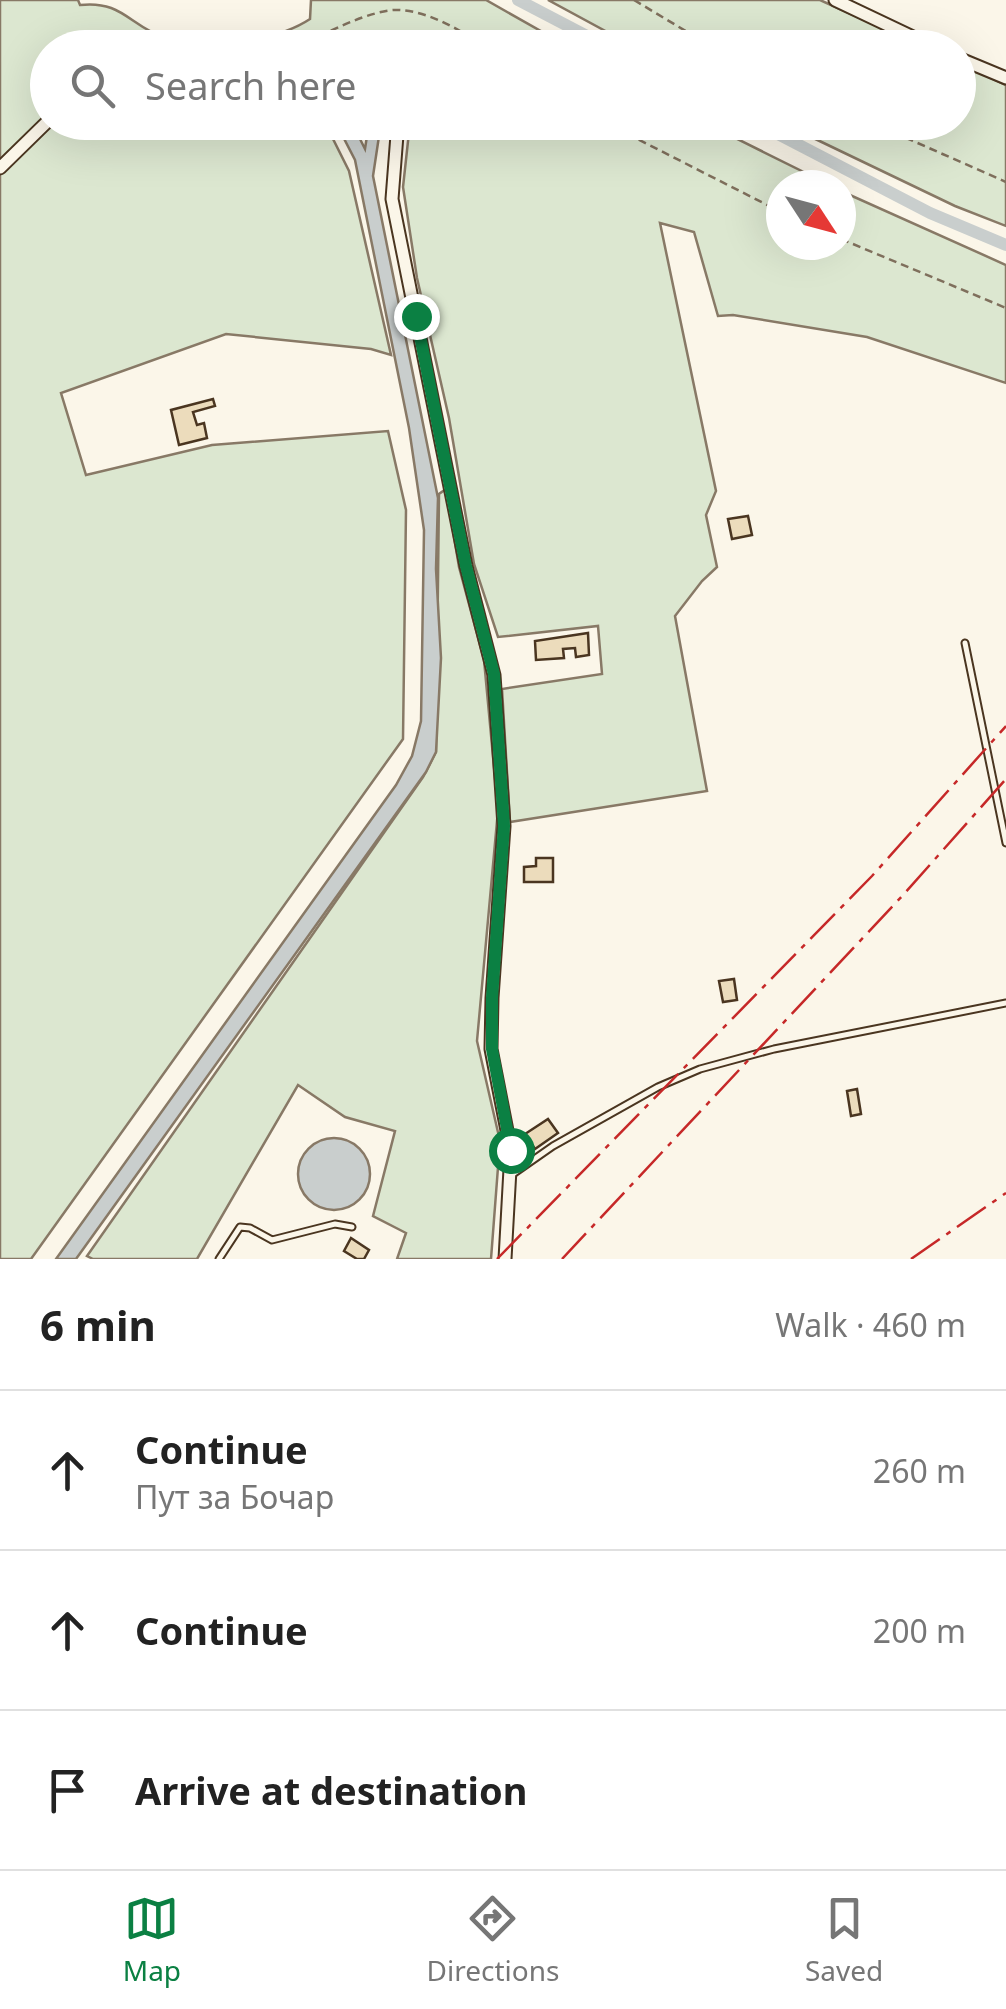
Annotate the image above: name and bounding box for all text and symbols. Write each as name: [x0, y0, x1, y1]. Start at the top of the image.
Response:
search box: [30, 30, 976, 140]
icon: search: [65, 58, 120, 113]
text: Search here: [145, 59, 356, 111]
north arrow: [766, 170, 856, 260]
route end: [394, 294, 440, 340]
route start: [489, 1128, 535, 1174]
text: 6 min: [40, 1296, 156, 1353]
text: Walk · 460 m: [775, 1303, 966, 1346]
text: Continue: [135, 1423, 308, 1475]
icon: ahead: [40, 1443, 95, 1498]
text: 260 m: [873, 1449, 966, 1492]
text: Пут за Бочар: [135, 1475, 334, 1518]
icon: ahead: [40, 1603, 95, 1658]
text: Continue: [135, 1604, 308, 1656]
text: 200 m: [873, 1609, 966, 1652]
icon: arrive: [40, 1763, 95, 1818]
text: Arrive at destination: [135, 1764, 527, 1816]
tab: Map: [123, 1891, 181, 1989]
tab: Directions: [427, 1891, 559, 1989]
tab: Saved: [805, 1891, 883, 1989]

